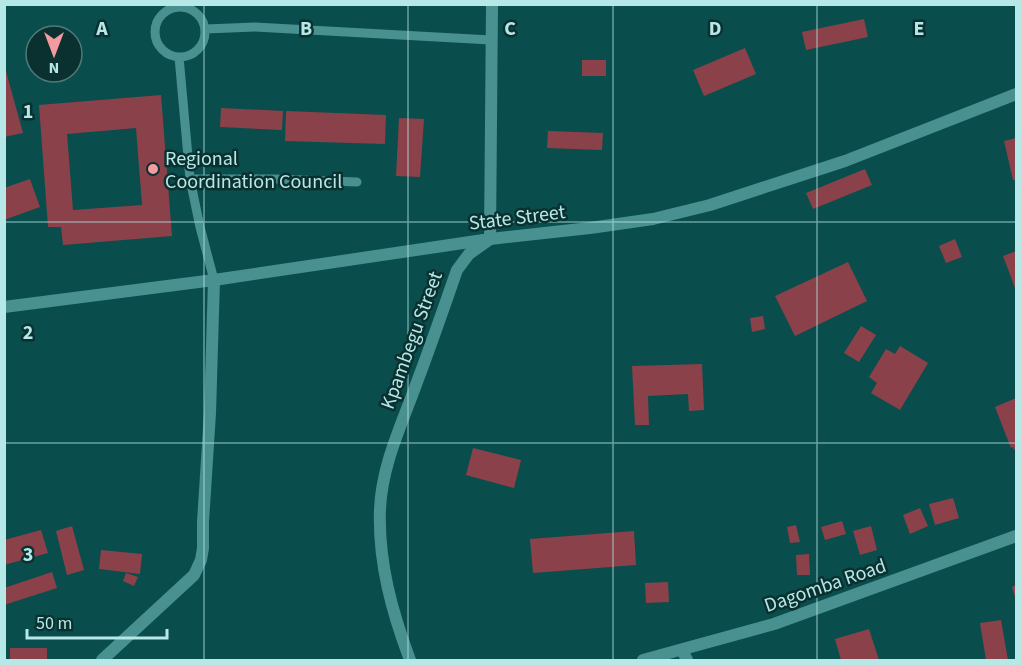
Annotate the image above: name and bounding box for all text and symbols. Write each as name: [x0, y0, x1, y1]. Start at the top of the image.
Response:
text: A: [95, 15, 108, 43]
text: B: [300, 15, 312, 43]
text: C: [504, 15, 516, 43]
text: D: [709, 15, 721, 43]
text: E: [914, 15, 924, 43]
north arrow: [24, 24, 84, 84]
text: N: [49, 57, 59, 79]
text: 1: [23, 98, 33, 126]
place label: Regional Coordination Council: [165, 145, 342, 196]
marker: Regional Coordination Council: [146, 162, 160, 176]
street label: State Street: [467, 198, 567, 238]
street label: Kpambegu Street: [374, 267, 450, 413]
text: 2: [23, 319, 33, 347]
text: 3: [23, 541, 33, 569]
street label: Dagomba Road: [761, 552, 890, 620]
scale bar: [27, 602, 166, 640]
text: 50 m: [36, 611, 72, 636]

